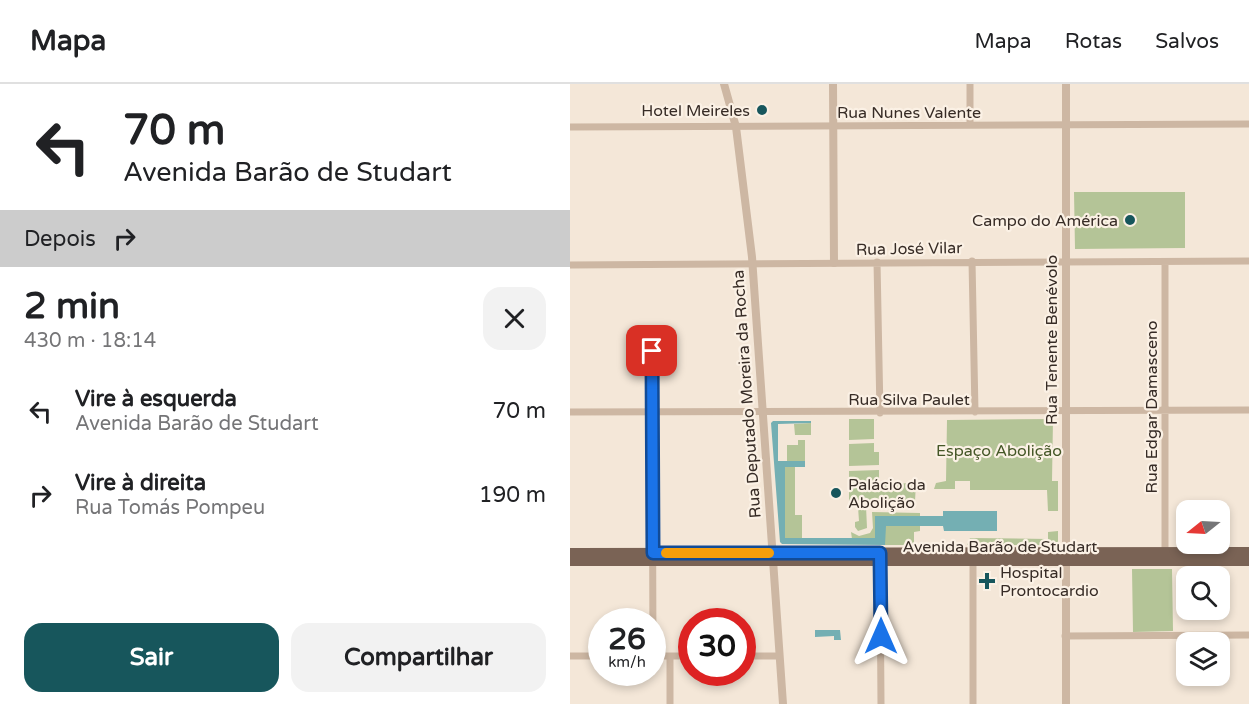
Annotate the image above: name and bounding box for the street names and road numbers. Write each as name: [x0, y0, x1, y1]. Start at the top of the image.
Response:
street label: Rua Nunes Valente: [837, 103, 981, 123]
street label: Rua José Vilar: [856, 238, 963, 260]
street label: Rua Tenente Benévolo: [1042, 255, 1062, 425]
street label: Rua Deputado Moreira da Rocha: [728, 269, 766, 519]
street label: Rua Edgar Damasceno: [1142, 321, 1162, 493]
street label: Rua Silva Paulet: [848, 390, 970, 410]
street label: Avenida Barão de Studart: [903, 537, 1097, 557]

